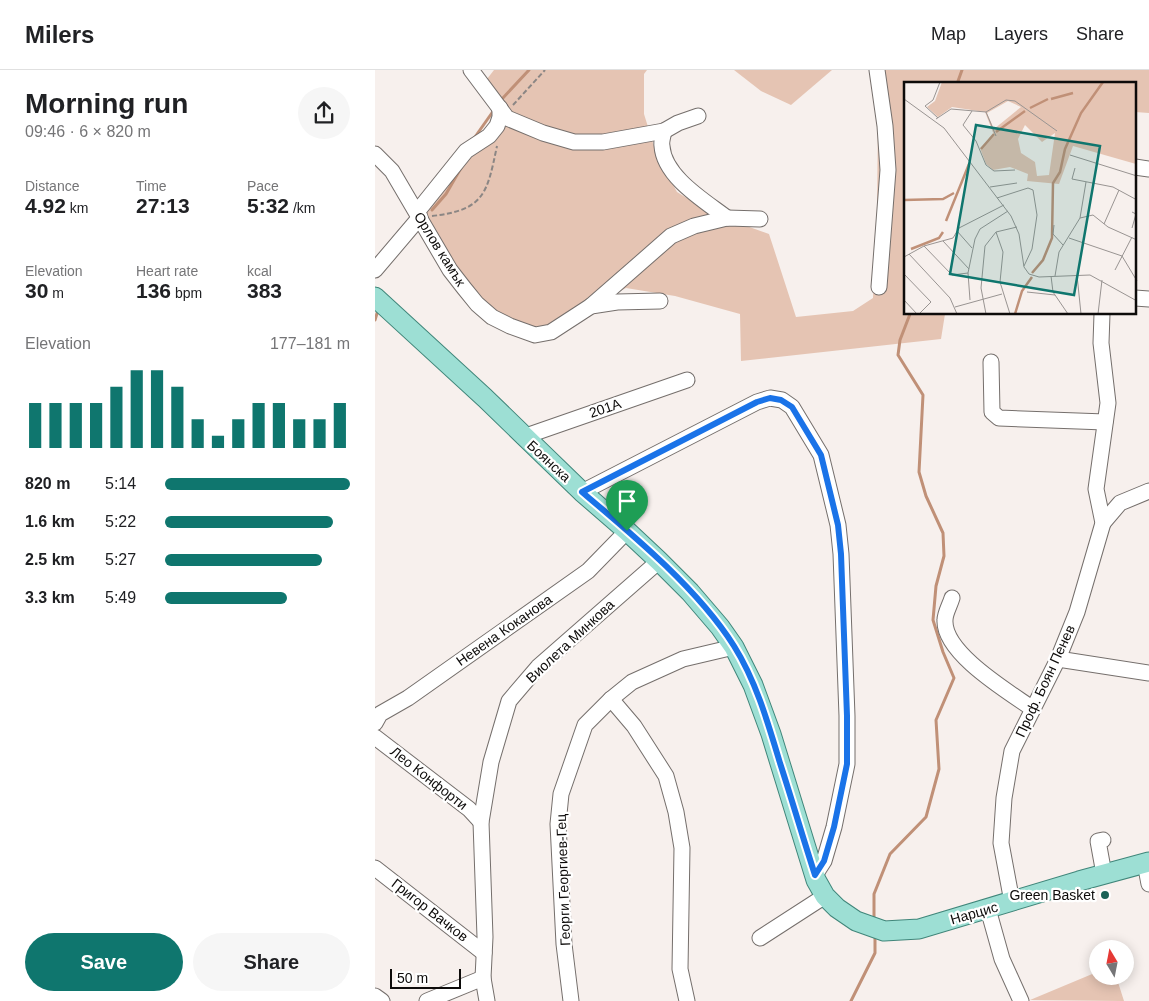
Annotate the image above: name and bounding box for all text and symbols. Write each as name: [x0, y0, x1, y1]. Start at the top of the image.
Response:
text: Milers: [25, 21, 94, 48]
text: Map: [931, 24, 966, 44]
text: Layers: [994, 24, 1048, 44]
text: Share: [1076, 24, 1124, 44]
inset map: [904, 82, 1137, 315]
button: share: [298, 87, 350, 139]
text: Morning run: [25, 88, 188, 119]
text: 09:46 · 6 × 820 m: [25, 123, 151, 140]
text: Distance: [25, 178, 79, 194]
text: Time: [136, 178, 167, 194]
text: Pace: [247, 178, 279, 194]
text: 4.92: [25, 194, 66, 217]
text: 27:13: [136, 194, 190, 217]
text: 5:32: [247, 194, 289, 217]
text: km: [66, 200, 88, 216]
text: /km: [289, 200, 315, 216]
street label: Орлов камък: [411, 209, 470, 290]
text: Elevation: [25, 263, 83, 279]
text: Heart rate: [136, 263, 198, 279]
text: kcal: [247, 263, 272, 279]
text: 30: [25, 279, 48, 302]
text: 136: [136, 279, 171, 302]
text: 383: [247, 279, 282, 302]
text: m: [48, 285, 64, 301]
text: bpm: [171, 285, 202, 301]
text: Elevation: [25, 335, 91, 352]
text: 177–181 m: [270, 335, 350, 352]
street label: 201А: [587, 395, 624, 421]
street label: Боянска: [524, 437, 574, 485]
text: 820 m: [25, 475, 70, 492]
text: 5:14: [105, 475, 136, 492]
pin: [606, 480, 648, 531]
icon: arrive: [613, 487, 641, 515]
text: 1.6 km: [25, 513, 75, 530]
text: 5:22: [105, 513, 136, 530]
text: 2.5 km: [25, 551, 75, 568]
text: 5:27: [105, 551, 136, 568]
text: 3.3 km: [25, 589, 75, 606]
text: 5:49: [105, 589, 136, 606]
street label: Невена Коканова: [453, 591, 555, 669]
street label: Виолета Минкова: [523, 596, 617, 686]
street label: Проф. Боян Пенев: [1012, 622, 1078, 740]
street label: Лео Конфорти: [387, 743, 471, 813]
street label: Георги Георгиев-Гец: [553, 814, 573, 946]
street label: Григор Вачков: [389, 875, 471, 945]
place label: Green Basket: [1009, 887, 1095, 903]
marker: Green Basket: [1099, 889, 1111, 901]
street label: Нарцис: [948, 899, 1000, 927]
button: Save: [25, 933, 183, 991]
button: Share: [193, 933, 350, 991]
north arrow: [1089, 940, 1134, 985]
map controls: [1089, 940, 1134, 985]
scale bar: [390, 966, 461, 989]
text: 50 m: [397, 970, 428, 986]

